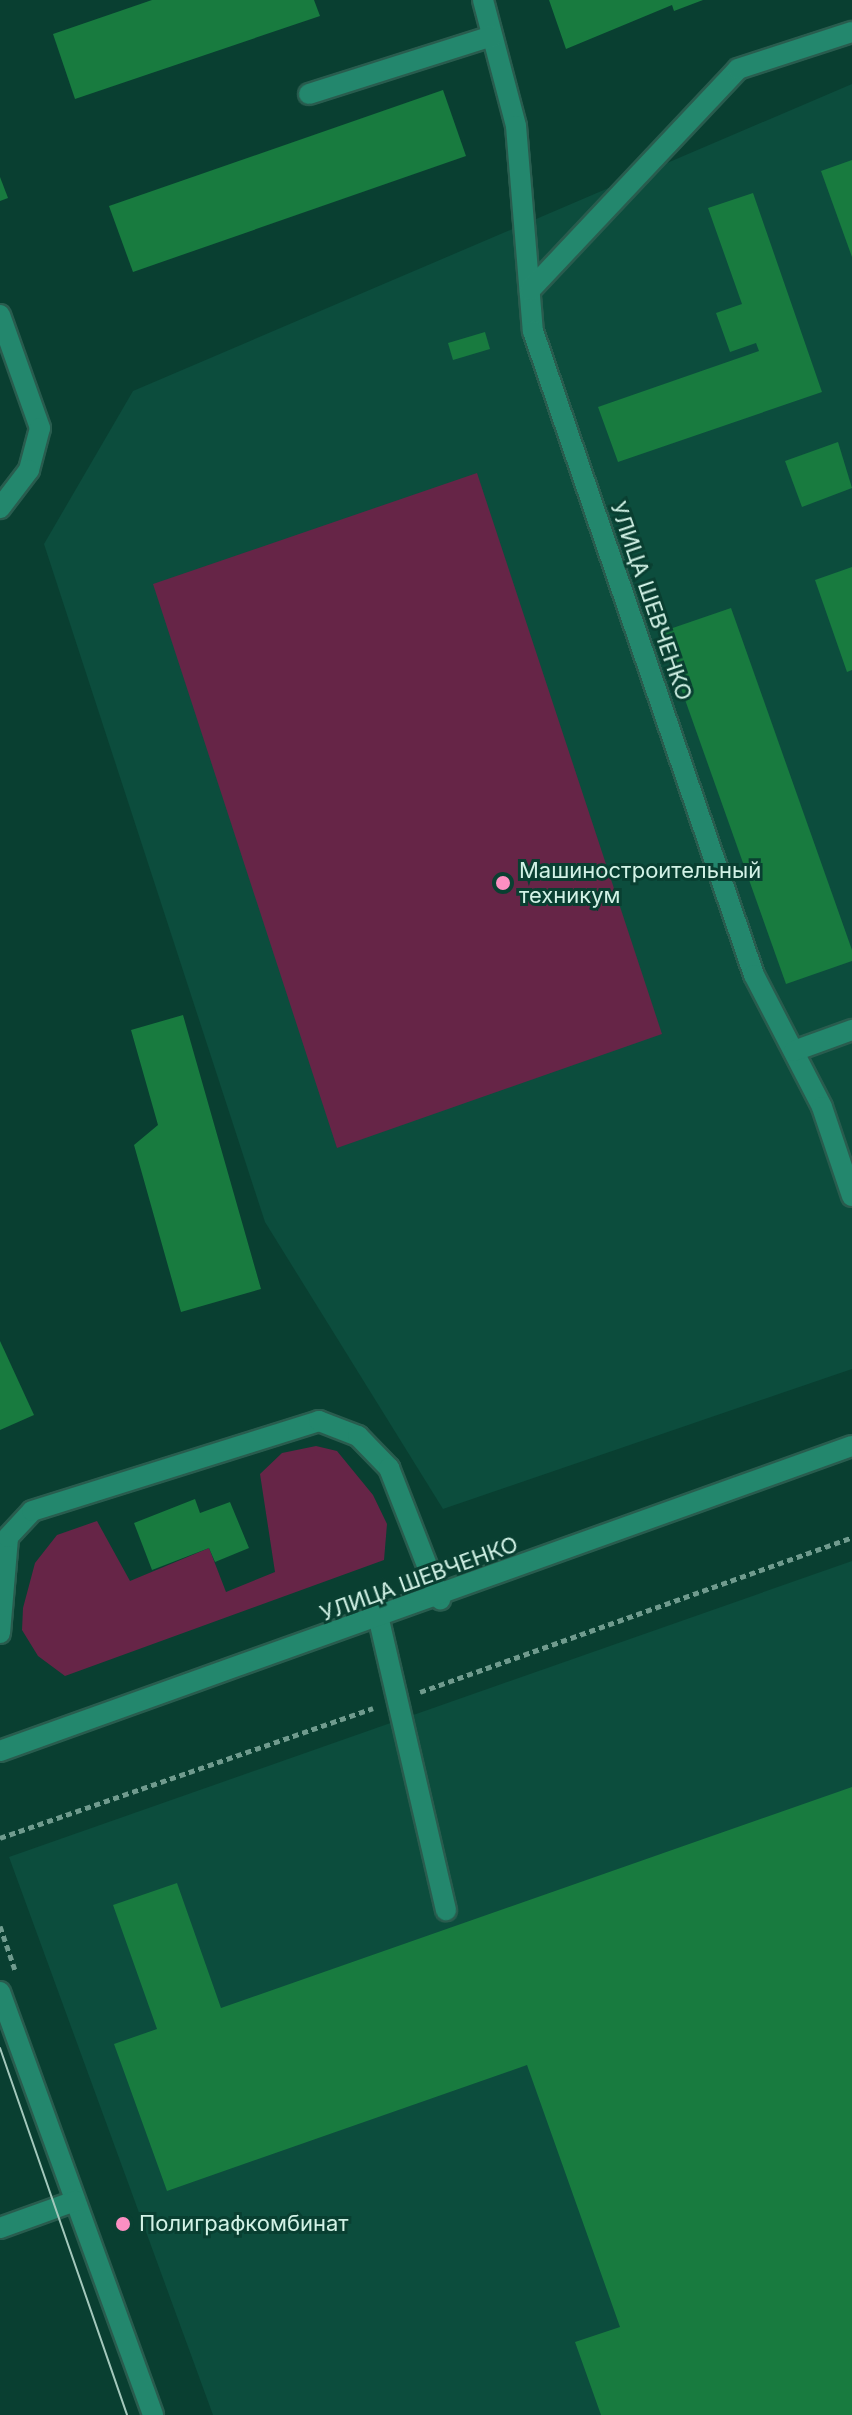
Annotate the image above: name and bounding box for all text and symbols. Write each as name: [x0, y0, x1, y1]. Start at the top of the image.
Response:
street label: УЛИЦА ШЕВЧЕНКО: [605, 498, 697, 704]
place label: Машиностроительный техникум: [519, 857, 761, 908]
marker: Машиностроительный техникум: [494, 874, 512, 892]
street label: УЛИЦА ШЕВЧЕНКО: [316, 1531, 522, 1627]
place label: Полиграфкомбинат: [139, 2211, 349, 2237]
marker: Полиграфкомбинат: [114, 2215, 132, 2233]

